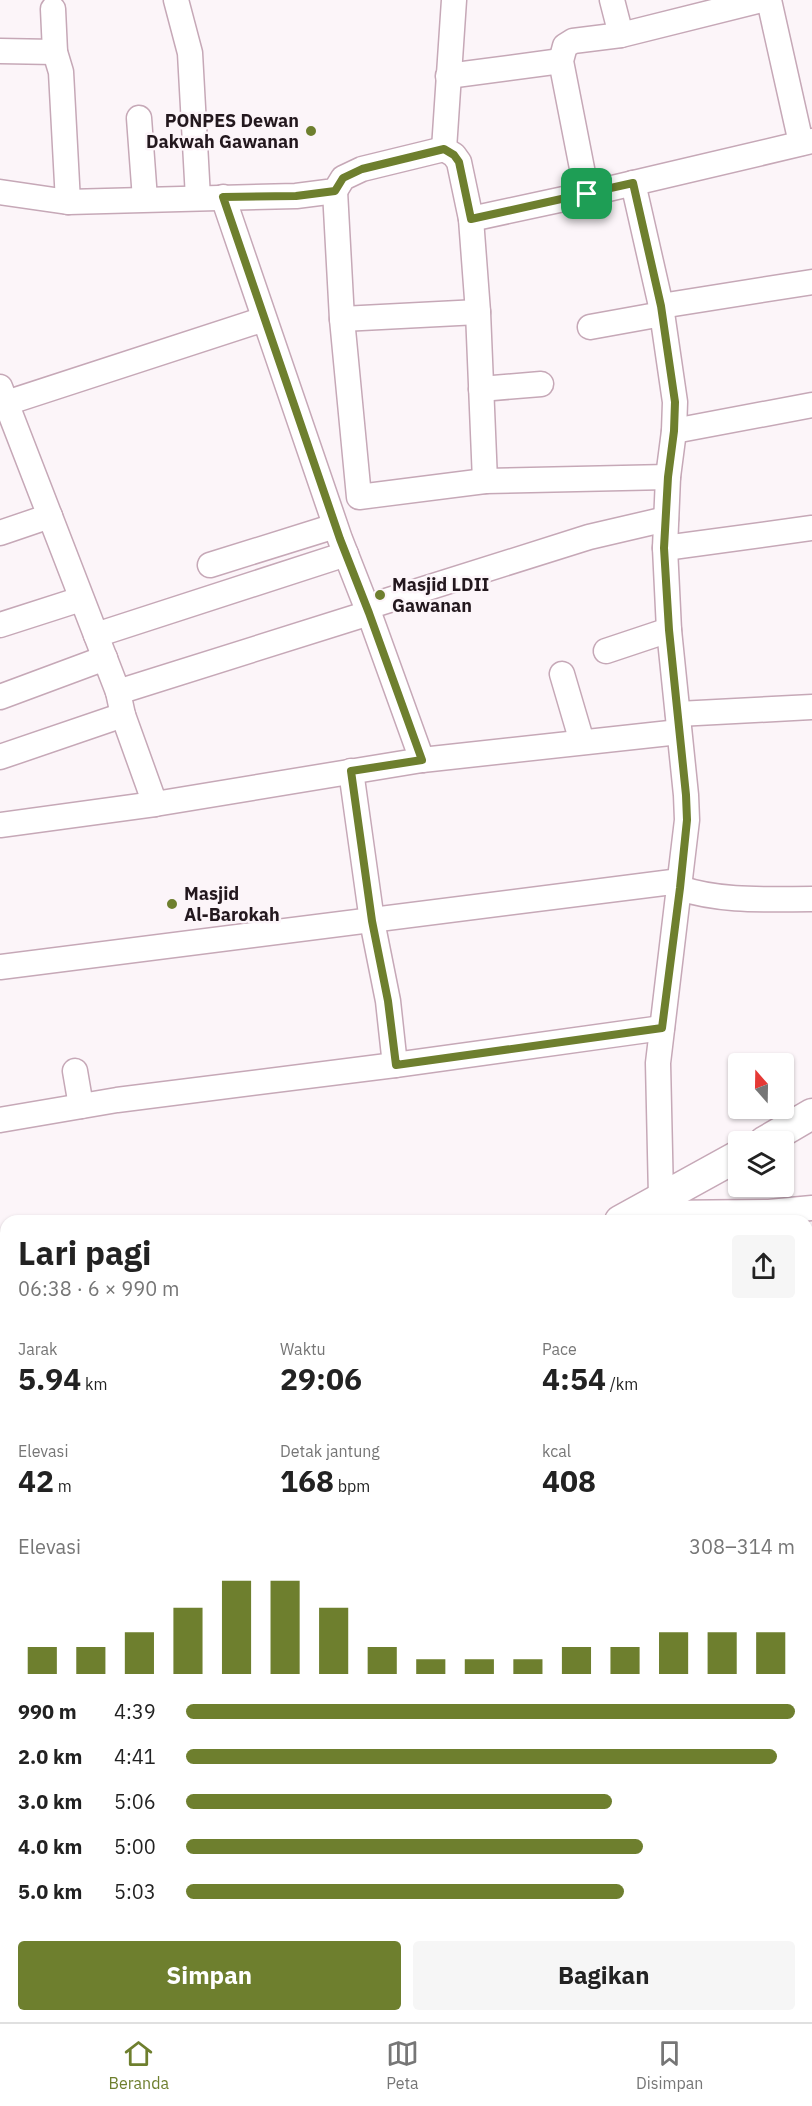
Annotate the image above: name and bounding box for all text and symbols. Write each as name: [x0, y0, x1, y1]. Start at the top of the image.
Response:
place label: PONPES Dewan Dakwah Gawanan: [146, 109, 299, 153]
marker: PONPES Dewan Dakwah Gawanan: [304, 124, 318, 138]
pin: [561, 168, 612, 219]
icon: arrive: [570, 177, 603, 210]
place label: Masjid LDII Gawanan: [392, 573, 489, 617]
marker: Masjid LDII Gawanan: [373, 588, 387, 602]
place label: Masjid Al-Barokah: [184, 882, 280, 926]
marker: Masjid Al-Barokah: [165, 897, 179, 911]
north arrow: [728, 1053, 794, 1119]
map controls: [728, 1053, 794, 1197]
button: layers: [728, 1131, 794, 1197]
text: Lari pagi: [18, 1231, 151, 1274]
button: share: [732, 1235, 795, 1298]
text: 06:38 · 6 × 990 m: [18, 1275, 179, 1302]
text: Jarak: [18, 1339, 58, 1359]
text: Waktu: [280, 1339, 326, 1359]
text: Pace: [542, 1339, 577, 1359]
text: 5.94: [18, 1359, 81, 1398]
text: 29:06: [280, 1359, 362, 1398]
text: 4:54: [542, 1359, 606, 1398]
text: km: [81, 1374, 108, 1394]
text: /km: [606, 1374, 638, 1394]
text: Elevasi: [18, 1441, 68, 1461]
text: Detak jantung: [280, 1441, 380, 1461]
text: kcal: [542, 1441, 571, 1461]
text: 42: [18, 1461, 54, 1500]
text: 168: [280, 1461, 334, 1500]
text: 408: [542, 1461, 596, 1500]
text: m: [54, 1476, 72, 1496]
text: bpm: [334, 1476, 370, 1496]
text: Elevasi: [18, 1533, 81, 1560]
text: 308–314 m: [689, 1533, 795, 1560]
text: 990 m: [18, 1698, 77, 1725]
text: 4:39: [114, 1698, 156, 1725]
text: 2.0 km: [18, 1743, 82, 1770]
text: 4:41: [114, 1743, 156, 1770]
text: 3.0 km: [18, 1788, 82, 1815]
text: 5:06: [114, 1788, 156, 1815]
text: 4.0 km: [18, 1833, 82, 1860]
text: 5:00: [114, 1833, 156, 1860]
text: 5.0 km: [18, 1878, 82, 1905]
text: 5:03: [114, 1878, 156, 1905]
button: Simpan: [18, 1941, 401, 2010]
button: Bagikan: [413, 1941, 795, 2010]
tab: Beranda: [109, 2037, 169, 2093]
tab: Peta: [386, 2037, 419, 2093]
tab: Disimpan: [636, 2037, 703, 2093]

